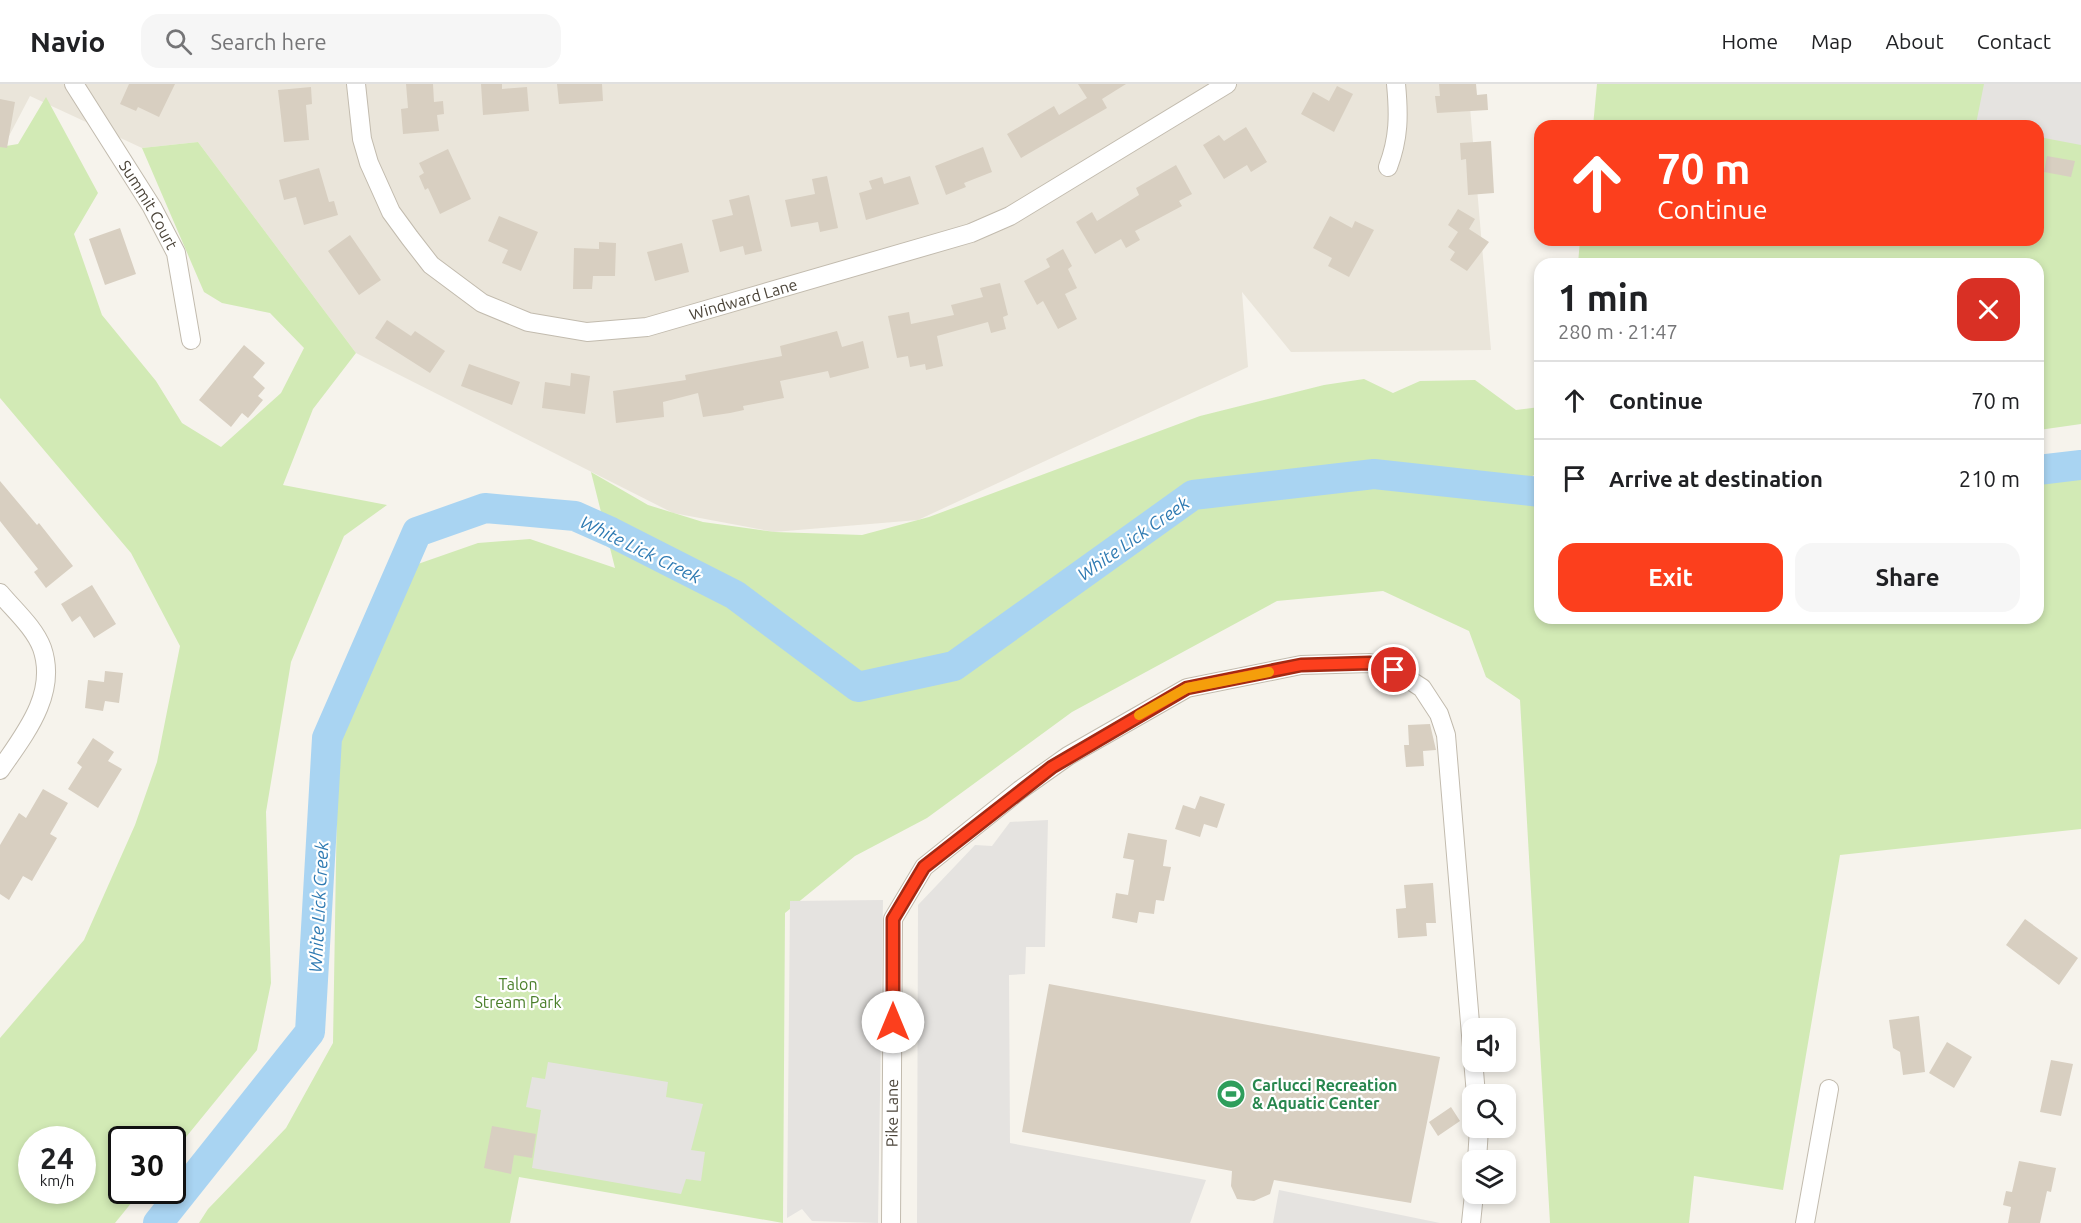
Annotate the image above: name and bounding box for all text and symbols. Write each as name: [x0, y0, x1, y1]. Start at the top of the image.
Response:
search box: [141, 14, 561, 68]
icon: search: [162, 25, 195, 58]
text: Navio: [30, 26, 105, 57]
text: Search here: [210, 29, 327, 54]
text: Home: [1721, 29, 1778, 53]
text: Map: [1811, 29, 1852, 53]
text: About: [1885, 29, 1944, 53]
text: Contact: [1977, 29, 2051, 53]
icon: ahead: [1558, 144, 1636, 222]
text: 70 m: [1657, 145, 1751, 192]
street label: Summit Court: [116, 157, 182, 253]
text: Continue: [1657, 194, 1768, 224]
street label: Windward Lane: [687, 275, 799, 323]
text: 1 min: [1558, 277, 1649, 318]
button: close: [1957, 278, 2020, 341]
text: 280 m · 21:47: [1558, 320, 1678, 343]
icon: ahead: [1558, 384, 1591, 417]
text: Continue: [1609, 388, 1703, 413]
text: 70 m: [1971, 388, 2020, 413]
icon: arrive: [1558, 462, 1591, 495]
text: Arrive at destination: [1609, 466, 1823, 491]
text: 210 m: [1959, 466, 2020, 491]
water label: White Lick Creek: [1073, 492, 1193, 584]
water label: White Lick Creek: [578, 511, 705, 587]
button: Exit: [1558, 543, 1783, 612]
button: Share: [1795, 543, 2020, 612]
pin: [1368, 644, 1419, 695]
icon: arrive: [1377, 653, 1410, 686]
water label: White Lick Creek: [305, 840, 331, 973]
park label: Talon Stream Park: [474, 975, 562, 1011]
position arrow: [861, 990, 925, 1054]
map controls: [1462, 1018, 1516, 1204]
button: sound: [1462, 1018, 1516, 1072]
place label: Carlucci Recreation & Aquatic Center: [1252, 1076, 1397, 1112]
sports icon: Carlucci Recreation & Aquatic Center: [1215, 1078, 1247, 1110]
street label: Pike Lane: [882, 1079, 901, 1147]
button: search: [1462, 1084, 1516, 1138]
speed limit sign: 30: [108, 1126, 186, 1204]
text: 24: [40, 1141, 74, 1175]
button: layers: [1462, 1150, 1516, 1204]
text: km/h: [40, 1172, 74, 1189]

